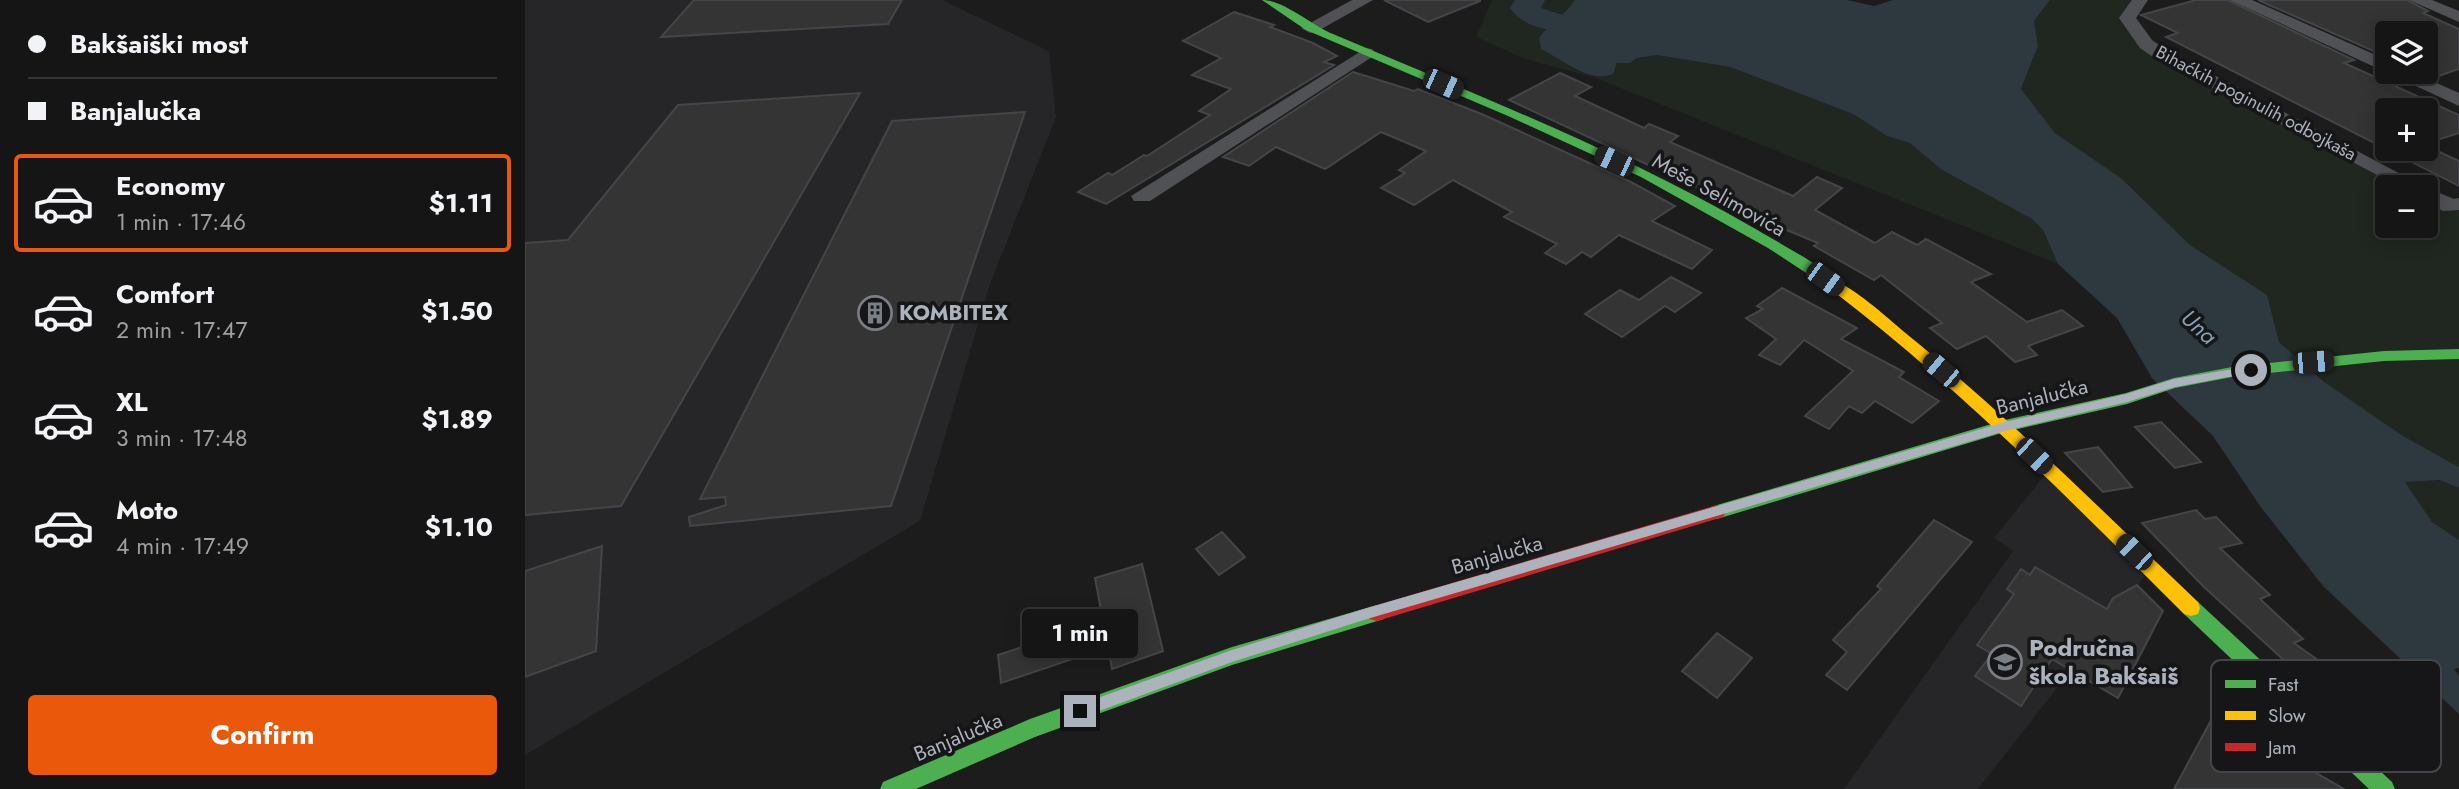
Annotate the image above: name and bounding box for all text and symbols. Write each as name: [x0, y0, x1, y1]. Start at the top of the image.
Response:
map controls: [2375, 21, 2438, 238]
button: layers: [2375, 21, 2438, 84]
text: Bakšaiški most: [70, 25, 248, 63]
street label: Bihaćkih poginulih odbojkaša: [2151, 39, 2361, 167]
car: [1420, 66, 1467, 102]
text: Banjalučka: [70, 92, 201, 130]
button: +: [2375, 98, 2438, 161]
car: [1591, 143, 1638, 179]
street label: Meše Selimovića: [1647, 146, 1791, 244]
text: Economy: [116, 167, 225, 205]
icon: car: [32, 172, 95, 235]
button: −: [2375, 175, 2438, 238]
text: $1.11: [429, 184, 493, 222]
text: 1 min · 17:46: [116, 205, 246, 239]
car: [1802, 258, 1849, 300]
text: Comfort: [116, 275, 214, 313]
icon: car: [32, 280, 95, 343]
text: $1.50: [421, 292, 493, 330]
building icon: KOMBITEX: [856, 294, 894, 332]
place label: KOMBITEX: [899, 298, 1009, 328]
water label: Una: [2173, 302, 2225, 353]
text: 2 min · 17:47: [116, 313, 248, 347]
car: [1919, 348, 1964, 392]
car: [2292, 350, 2335, 374]
route start: [2235, 354, 2267, 386]
street label: Banjalučka: [1993, 371, 2091, 423]
text: XL: [116, 383, 148, 421]
icon: car: [32, 388, 95, 451]
text: $1.89: [422, 400, 493, 438]
text: 3 min · 17:48: [116, 421, 247, 455]
car: [2012, 434, 2057, 478]
text: Moto: [116, 491, 178, 529]
icon: car: [32, 496, 95, 559]
text: $1.10: [425, 508, 493, 546]
street label: Banjalučka: [1448, 528, 1546, 582]
text: 4 min · 17:49: [116, 529, 249, 563]
car: [2112, 530, 2157, 574]
callout: 1 min: [1022, 610, 1138, 658]
text: 1 min: [1051, 616, 1109, 650]
place label: Područna škola Bakšaiš: [2029, 630, 2178, 693]
school or university icon: Područna škola Bakšaiš: [1986, 643, 2024, 681]
legend: [2211, 660, 2441, 772]
text: Fast: [2268, 671, 2299, 698]
button: Confirm: [28, 695, 497, 775]
route end: [1064, 695, 1096, 727]
text: Slow: [2268, 702, 2306, 729]
street label: Banjalučka: [909, 705, 1007, 769]
text: Jam: [2265, 734, 2297, 761]

